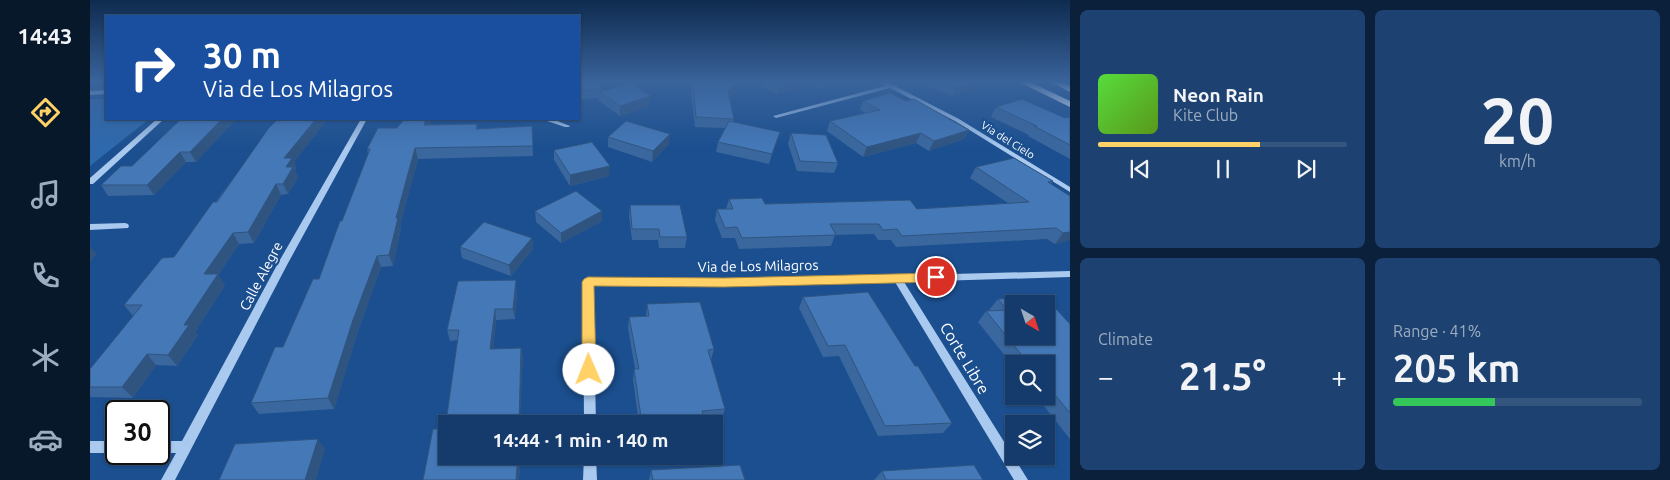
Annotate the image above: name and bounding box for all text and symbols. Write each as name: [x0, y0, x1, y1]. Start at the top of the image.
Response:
text: 14:43: [17, 23, 73, 48]
icon: right: [120, 35, 185, 100]
text: 30 m: [203, 35, 281, 75]
text: Via de Los Milagros: [203, 76, 393, 101]
text: 20: [1481, 83, 1554, 156]
text: Neon Rain: [1173, 84, 1264, 106]
icon: directions: [28, 95, 63, 130]
text: Kite Club: [1173, 106, 1238, 124]
street label: Via del Cielo: [979, 119, 1037, 161]
text: km/h: [1499, 152, 1536, 170]
icon: previous: [1126, 155, 1154, 183]
icon: pause: [1209, 155, 1237, 183]
icon: next: [1292, 155, 1320, 183]
icon: music: [28, 177, 63, 212]
street label: Calle Alegre: [236, 239, 286, 313]
pin: [915, 256, 957, 298]
street label: Via de Los Milagros: [697, 257, 819, 275]
icon: phone: [28, 258, 63, 293]
icon: arrive: [922, 263, 950, 291]
north arrow: [1005, 295, 1055, 345]
map controls: [1005, 295, 1055, 465]
street label: Corte Libre: [937, 319, 993, 397]
text: Range · 41%: [1393, 322, 1481, 340]
text: Climate: [1098, 330, 1153, 348]
icon: climate: [28, 340, 63, 375]
position arrow: [562, 343, 614, 395]
text: 205 km: [1393, 347, 1520, 389]
button: search: [1005, 355, 1055, 405]
text: 21.5°: [1179, 355, 1266, 397]
text: −: [1098, 361, 1114, 392]
text: +: [1331, 361, 1347, 392]
speed limit sign: 30: [105, 400, 170, 465]
button: layers: [1005, 415, 1055, 465]
icon: car: [28, 422, 63, 457]
text: 14:44 · 1 min · 140 m: [493, 429, 668, 451]

